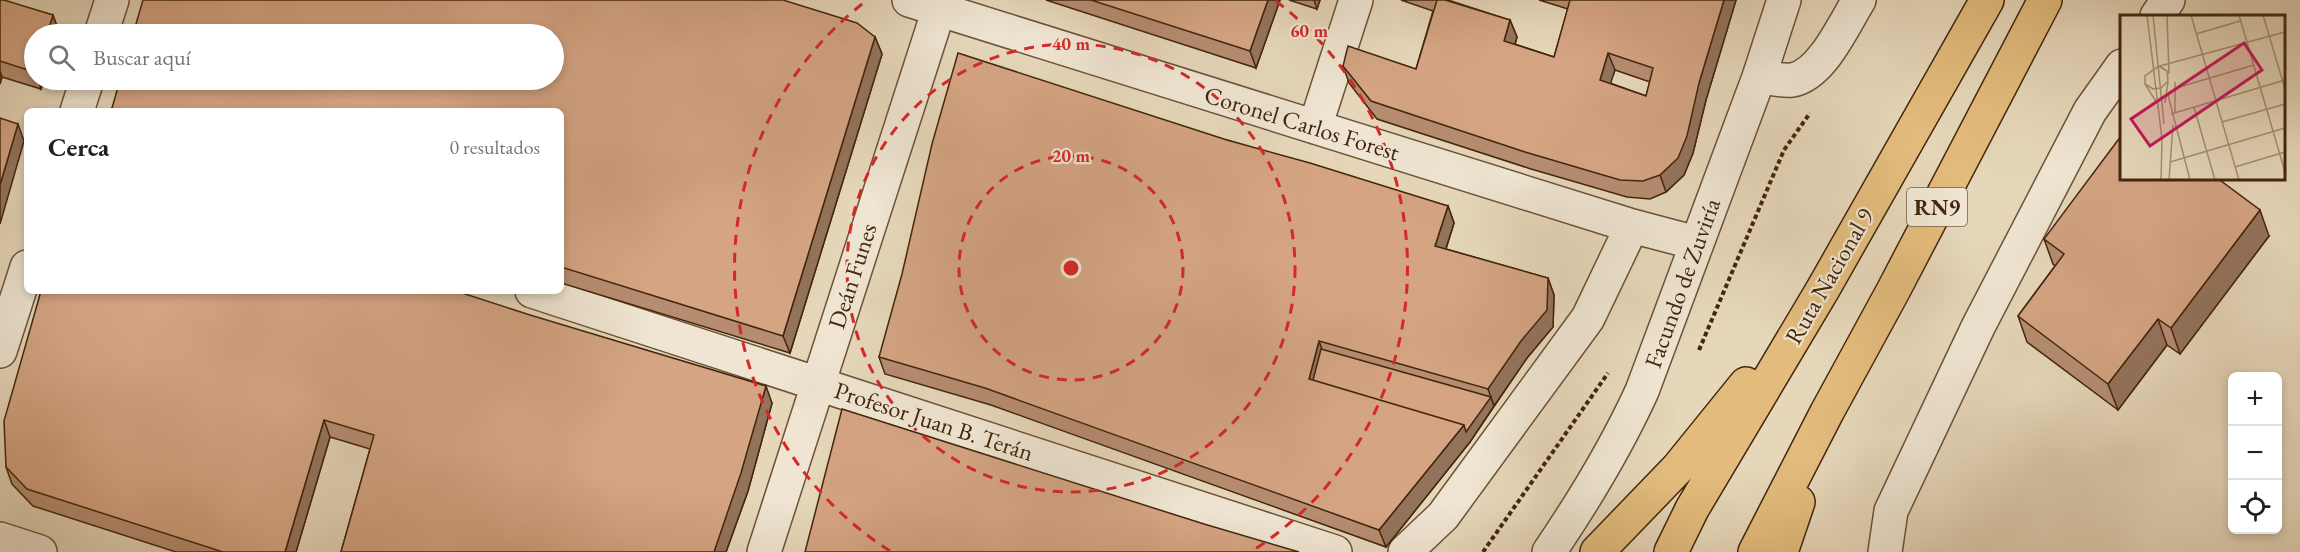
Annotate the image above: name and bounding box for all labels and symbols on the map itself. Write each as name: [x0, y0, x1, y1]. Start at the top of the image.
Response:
inset map: [2120, 15, 2285, 180]
text: 60 m: [1290, 19, 1328, 42]
text: 40 m: [1052, 32, 1090, 55]
street label: Coronel Carlos Forest: [1201, 79, 1404, 168]
text: 20 m: [1052, 144, 1090, 167]
road number: RN9: [1907, 188, 1967, 226]
street label: Facundo de Zuviría: [1637, 194, 1727, 372]
street label: Ruta Nacional 9: [1778, 202, 1881, 350]
street label: Deán Funes: [820, 219, 884, 333]
centre of rings: [1061, 258, 1081, 278]
street label: Profesor Juan B. Terán: [831, 374, 1038, 468]

